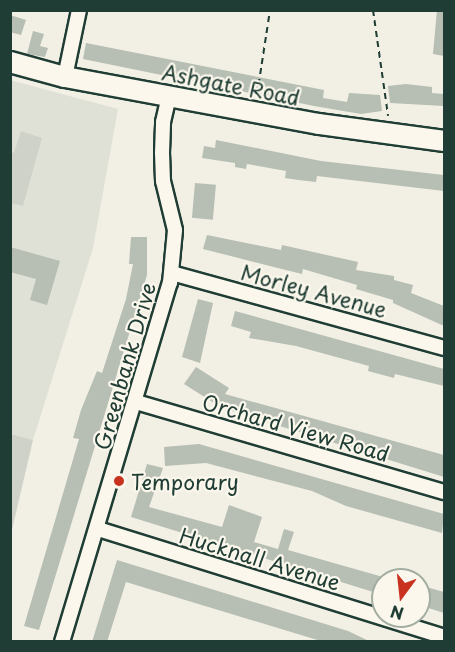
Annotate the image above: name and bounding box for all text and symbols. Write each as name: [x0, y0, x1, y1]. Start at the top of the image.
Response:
street label: Ashgate Road: [160, 58, 302, 110]
street label: Morley Avenue: [238, 258, 390, 322]
street label: Greenbank Drive: [88, 279, 160, 453]
street label: Orchard View Road: [199, 388, 393, 466]
place label: Temporary: [131, 468, 239, 494]
marker: Temporary: [112, 474, 126, 488]
street label: Hucknall Avenue: [176, 522, 344, 594]
north arrow: [371, 568, 431, 628]
text: N: [388, 600, 406, 627]

